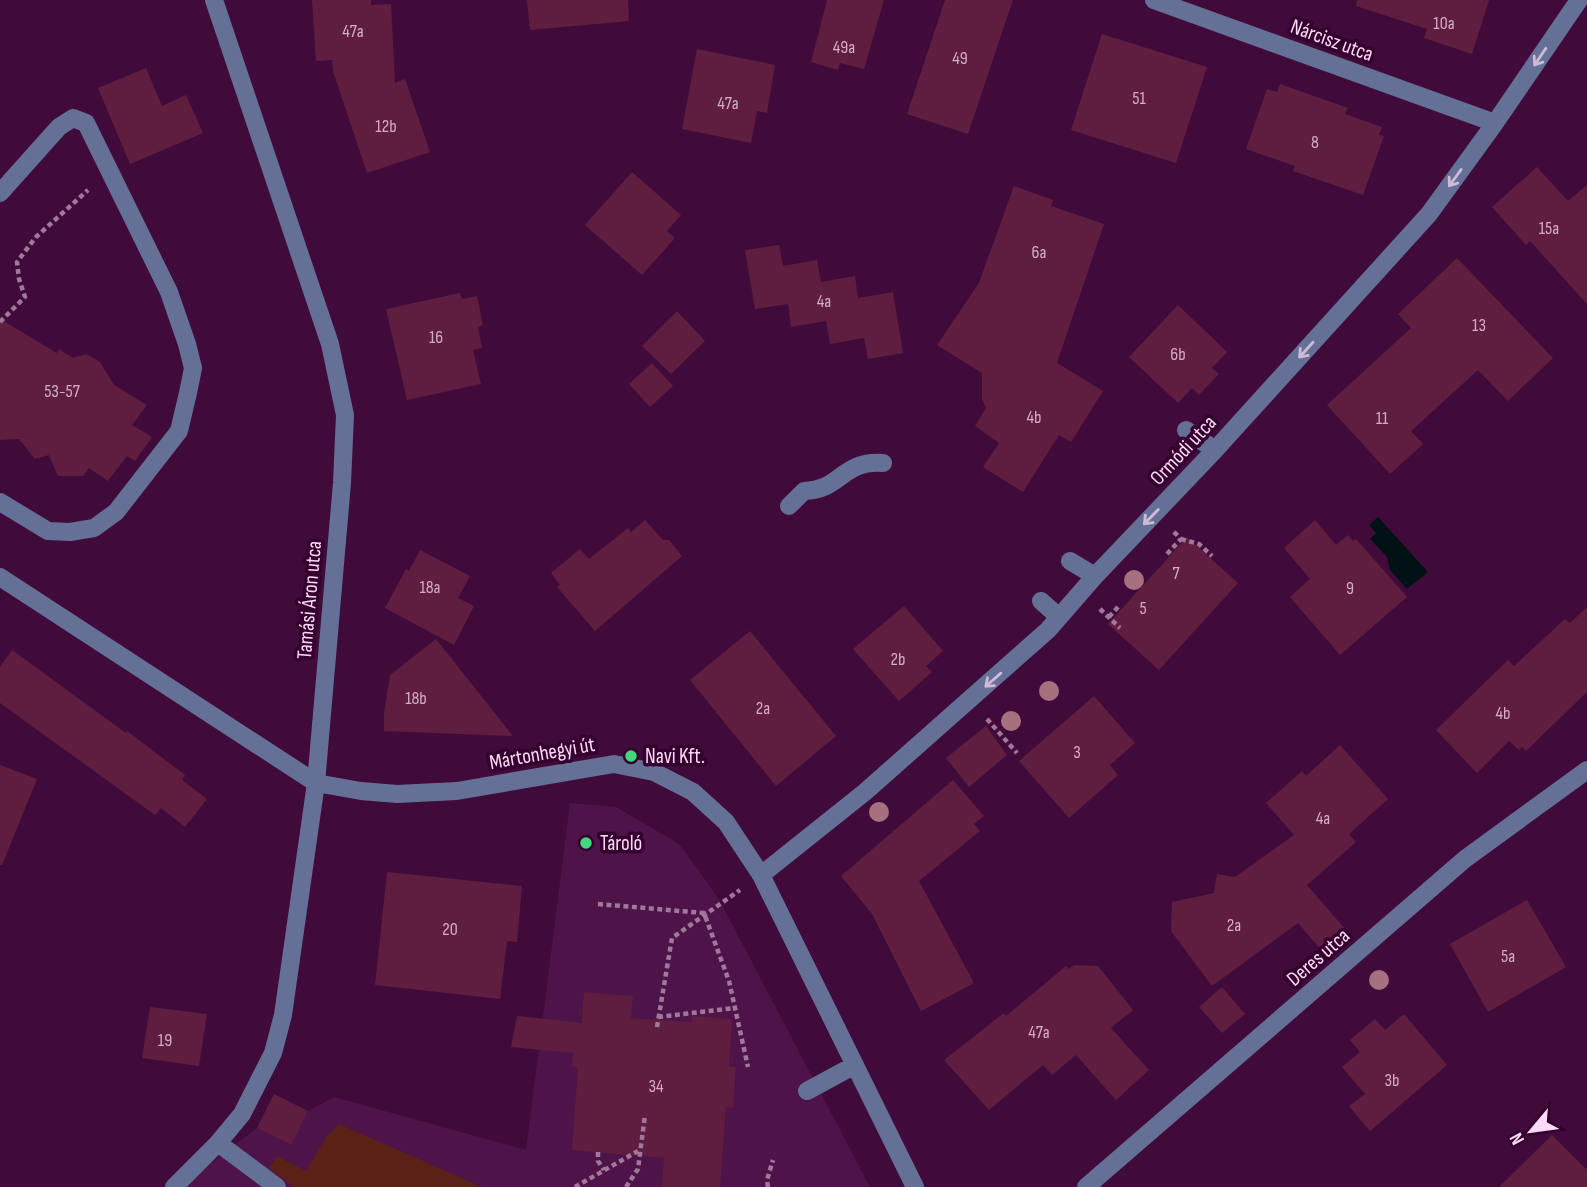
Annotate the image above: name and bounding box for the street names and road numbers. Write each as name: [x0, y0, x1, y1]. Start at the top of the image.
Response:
street label: Nárcisz utca: [1287, 14, 1377, 67]
street label: Ormódi utca: [1145, 410, 1222, 490]
street label: Tamási Áron utca: [292, 540, 327, 660]
street label: Mártonhegyi út: [487, 732, 597, 775]
street label: Deres utca: [1282, 923, 1355, 991]

